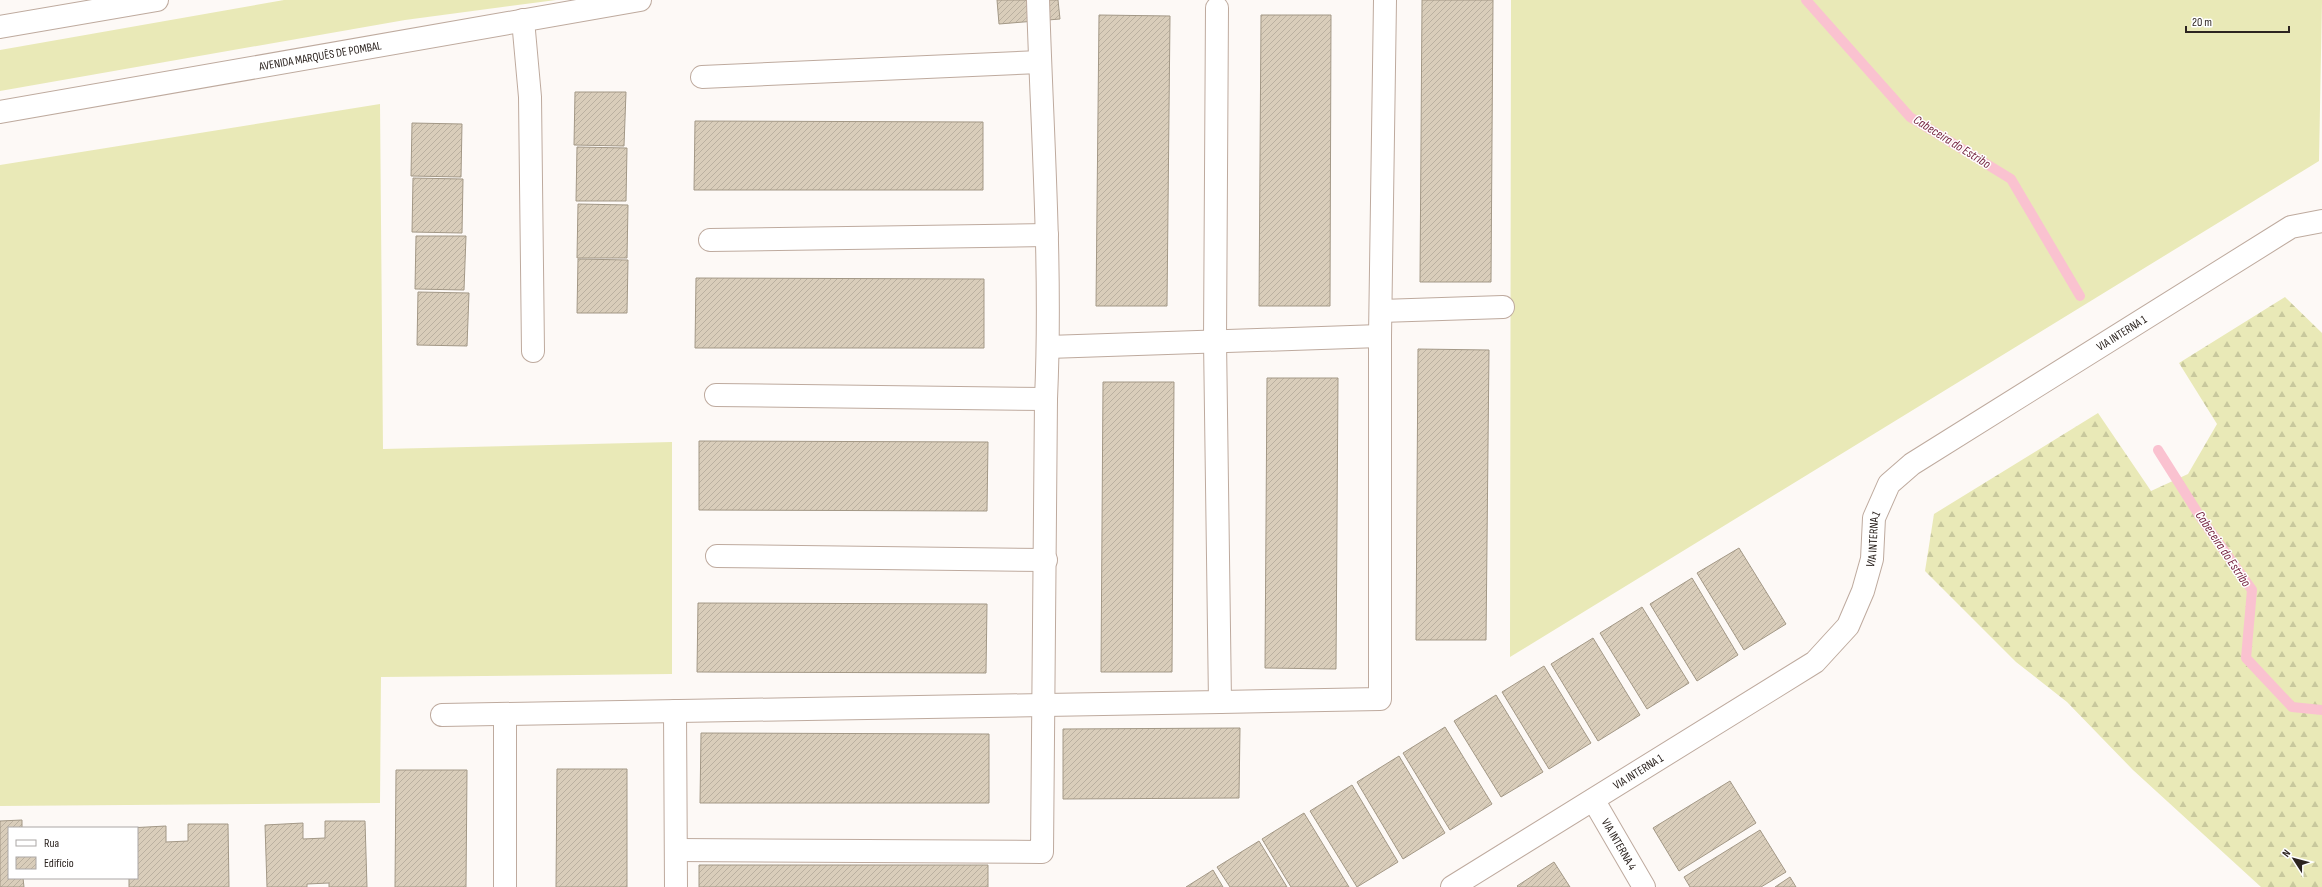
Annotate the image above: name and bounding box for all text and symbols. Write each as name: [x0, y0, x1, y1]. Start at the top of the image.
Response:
scale bar: [2186, 8, 2289, 34]
text: 20 m: [2192, 15, 2212, 30]
street label: AVENIDA MARQUÊS DE POMBAL: [257, 38, 383, 74]
water label: Cabeceira do Estribo: [1910, 112, 1994, 172]
street label: VIA INTERNA 1: [2094, 311, 2150, 354]
street label: VIA INTERNA 1: [1863, 508, 1884, 569]
water label: Cabeceira do Estribo: [2192, 508, 2255, 590]
street label: VIA INTERNA 1: [1610, 750, 1667, 793]
street label: VIA INTERNA 4: [1598, 816, 1640, 873]
legend: [8, 827, 138, 879]
text: Rua: [44, 836, 60, 851]
north arrow: [2274, 839, 2314, 879]
text: N: [2279, 847, 2293, 860]
text: Edifício: [44, 856, 74, 871]

